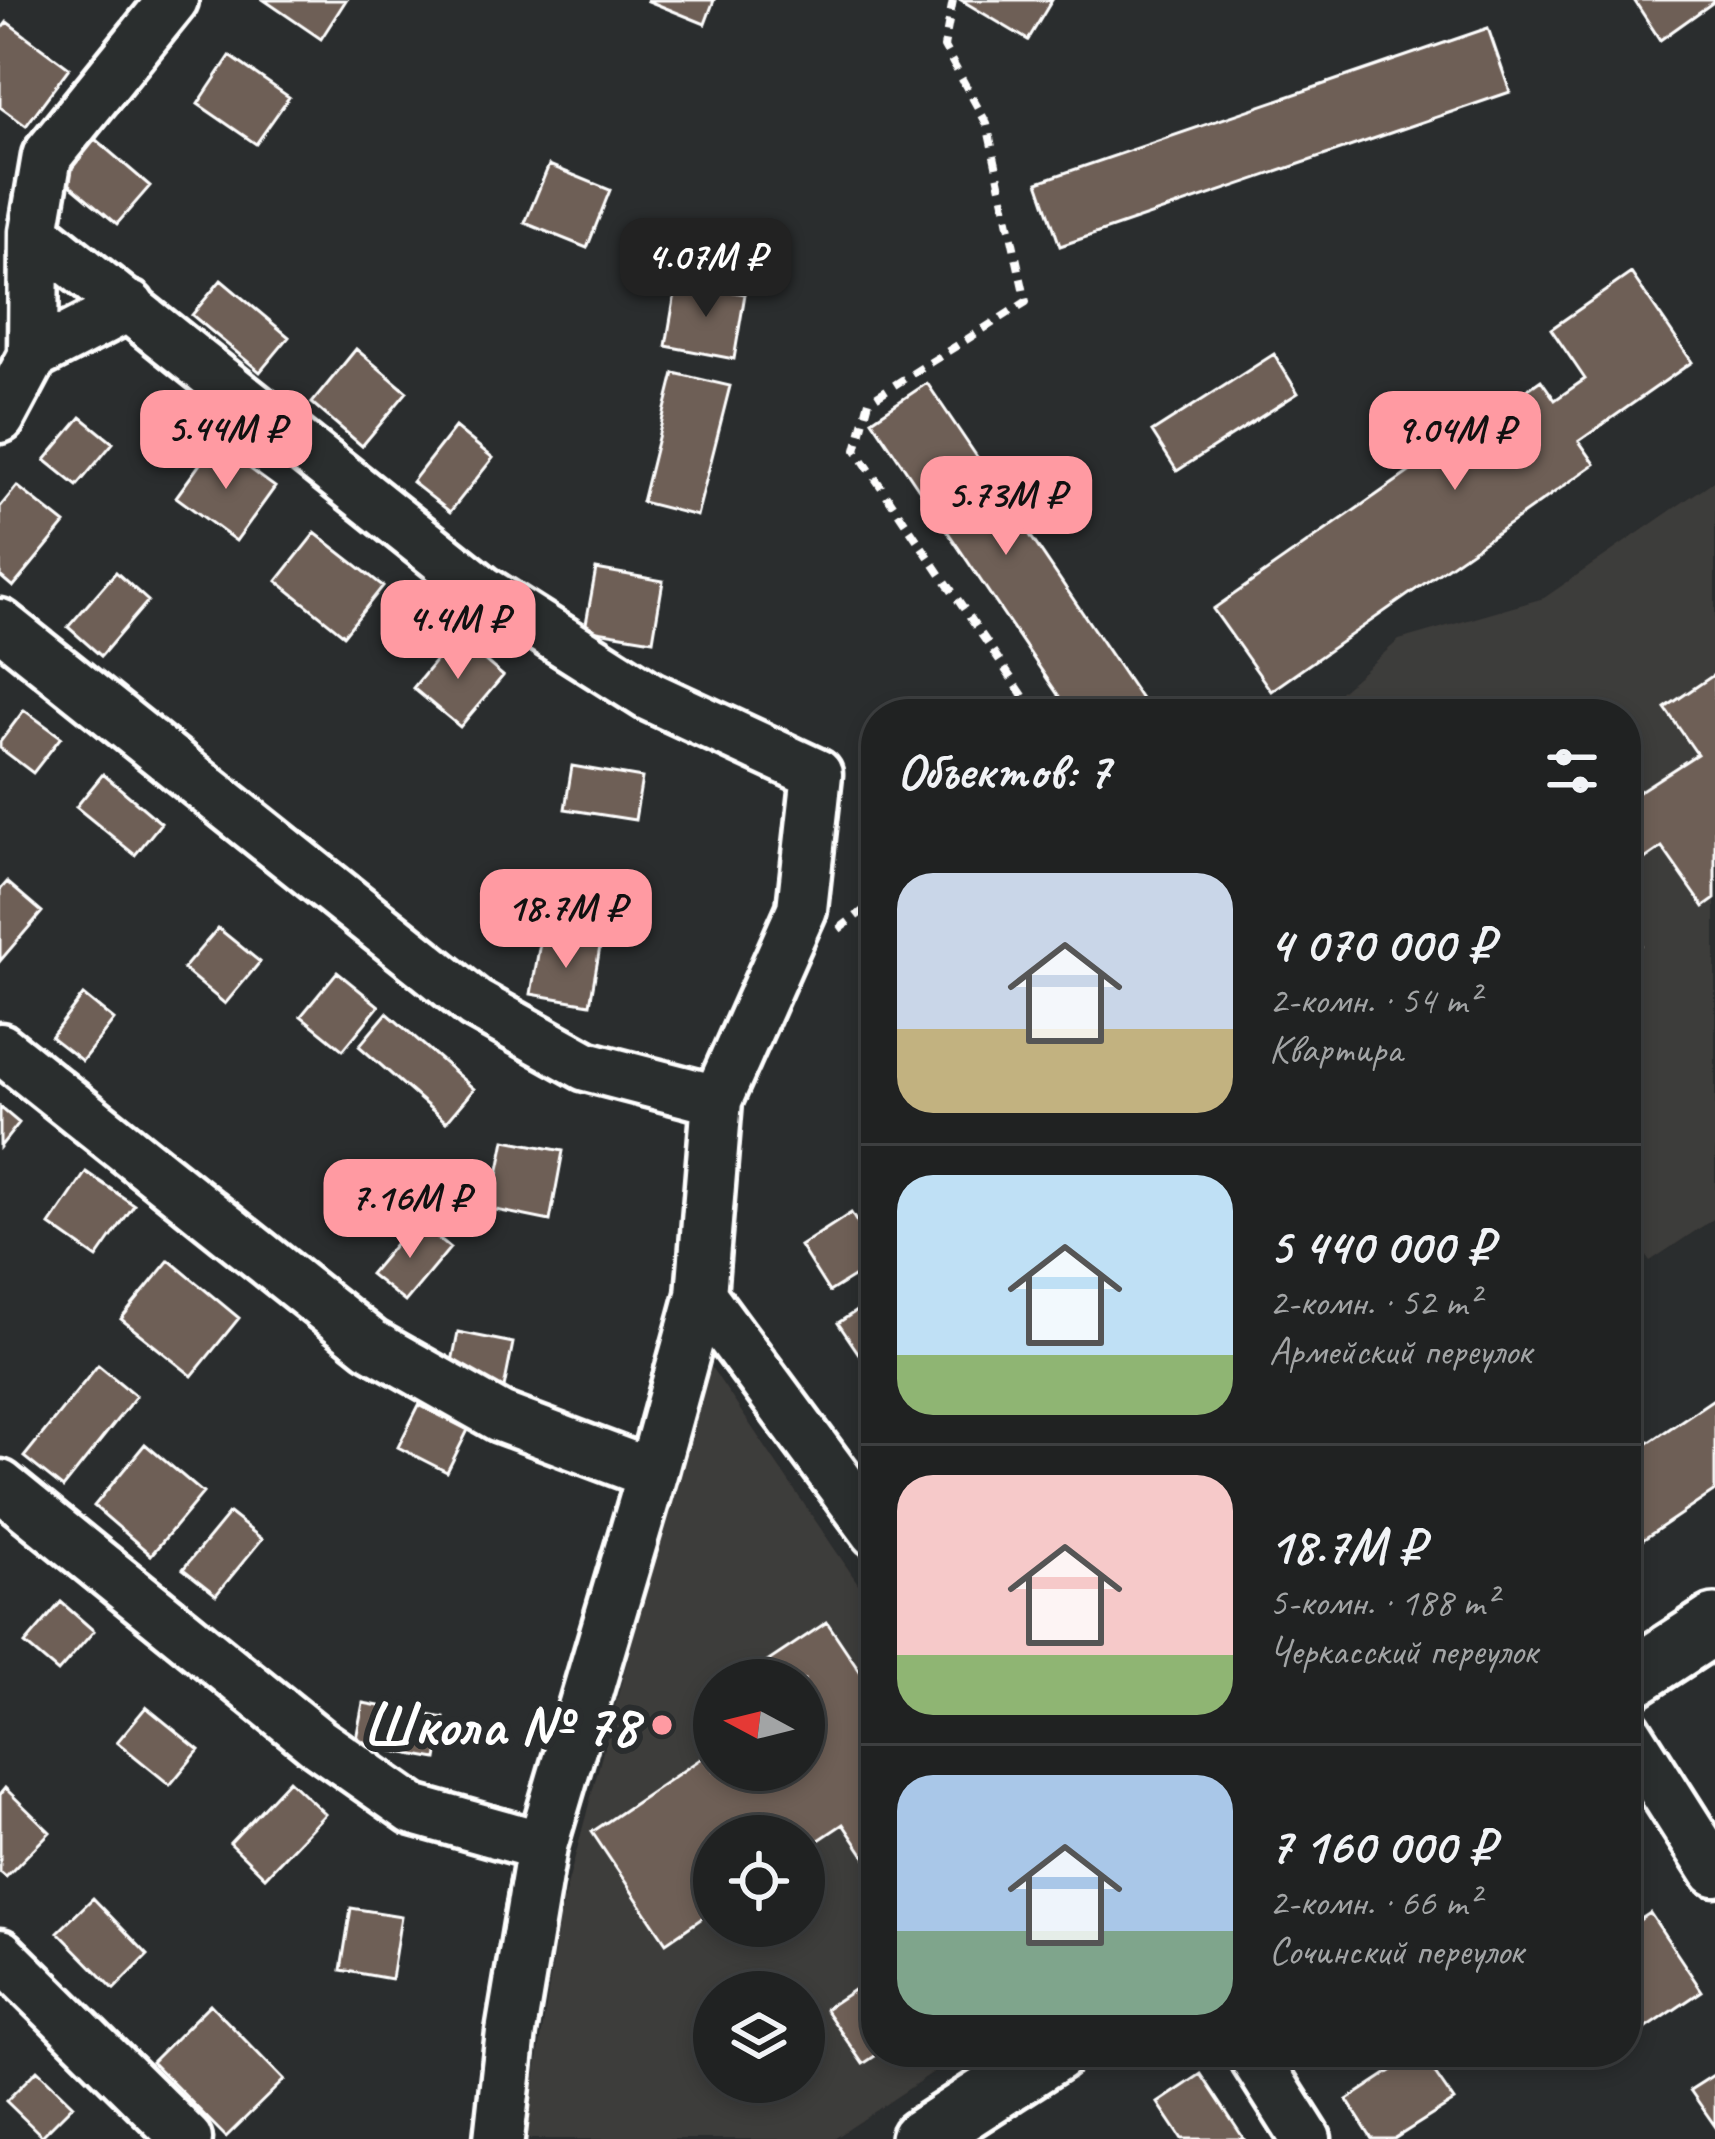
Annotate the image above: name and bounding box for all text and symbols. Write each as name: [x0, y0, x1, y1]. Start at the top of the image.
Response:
pin: 4.07M ₽: [595, 218, 817, 320]
text: 4.07M ₽: [647, 232, 765, 281]
pin: 5.44M ₽: [115, 390, 337, 492]
pin: 9.04M ₽: [1344, 391, 1566, 493]
text: 5.44M ₽: [167, 404, 285, 453]
text: 9.04M ₽: [1396, 405, 1514, 454]
pin: 5.73M ₽: [895, 456, 1117, 558]
text: 5.73M ₽: [947, 470, 1065, 519]
pin: 4.4M ₽: [360, 580, 556, 682]
text: 4.4M ₽: [408, 594, 508, 643]
icon: filters: [1539, 738, 1605, 804]
text: Объектов: 7: [897, 739, 1110, 803]
pin: 18.7M ₽: [455, 869, 677, 971]
text: 18.7M ₽: [507, 883, 625, 932]
text: 4 070 000 ₽: [1269, 912, 1493, 976]
icon: home: [993, 921, 1137, 1065]
text: 2-комн. · 54 m²: [1269, 976, 1479, 1025]
text: Квартира: [1269, 1025, 1402, 1074]
pin: 7.16M ₽: [299, 1159, 521, 1261]
text: 7.16M ₽: [350, 1173, 470, 1222]
text: 5 440 000 ₽: [1269, 1214, 1492, 1278]
icon: home: [993, 1223, 1137, 1367]
text: 2-комн. · 52 m²: [1269, 1278, 1479, 1327]
text: Армейский переулок: [1269, 1327, 1531, 1376]
text: 18.7M ₽: [1269, 1514, 1424, 1578]
icon: home: [993, 1523, 1137, 1667]
text: 5-комн. · 188 m²: [1269, 1578, 1497, 1627]
text: Черкасский переулок: [1269, 1627, 1537, 1676]
north arrow: [693, 1659, 825, 1791]
map controls: [693, 1659, 825, 2103]
place label: Школа № 78: [363, 1687, 645, 1763]
marker: Школа № 78: [649, 1712, 675, 1738]
text: 7 160 000 ₽: [1269, 1814, 1494, 1878]
button: locate: [693, 1815, 825, 1947]
icon: home: [993, 1823, 1137, 1967]
text: 2-комн. · 66 m²: [1269, 1878, 1479, 1927]
text: Сочинский переулок: [1269, 1927, 1523, 1976]
button: layers: [693, 1971, 825, 2103]

